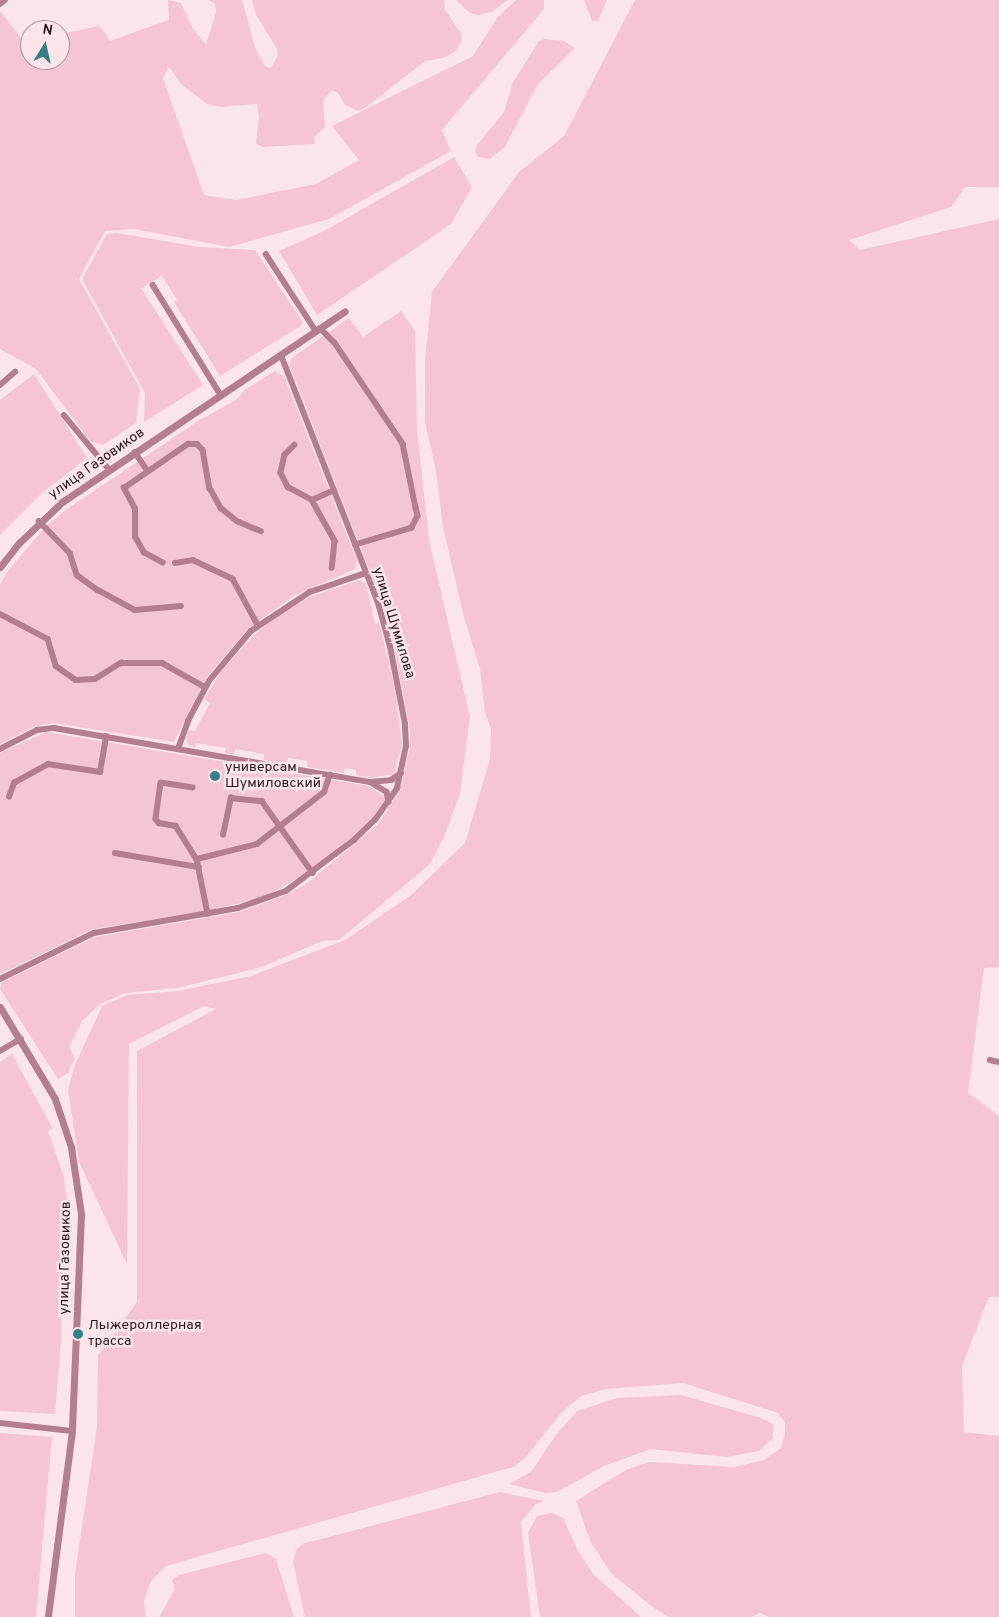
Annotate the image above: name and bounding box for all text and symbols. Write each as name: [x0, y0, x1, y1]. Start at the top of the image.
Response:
north arrow: [20, 20, 70, 70]
text: N: [41, 21, 54, 40]
street label: улица Газовиков: [46, 425, 148, 503]
street label: улица Шумилова: [368, 565, 418, 681]
place label: универсам Шумиловский: [225, 760, 321, 792]
marker: универсам Шумиловский: [209, 770, 221, 782]
street label: улица Газовиков: [57, 1201, 75, 1315]
place label: Лыжероллерная трасса: [88, 1318, 202, 1350]
marker: Лыжероллерная трасса: [72, 1328, 84, 1340]

